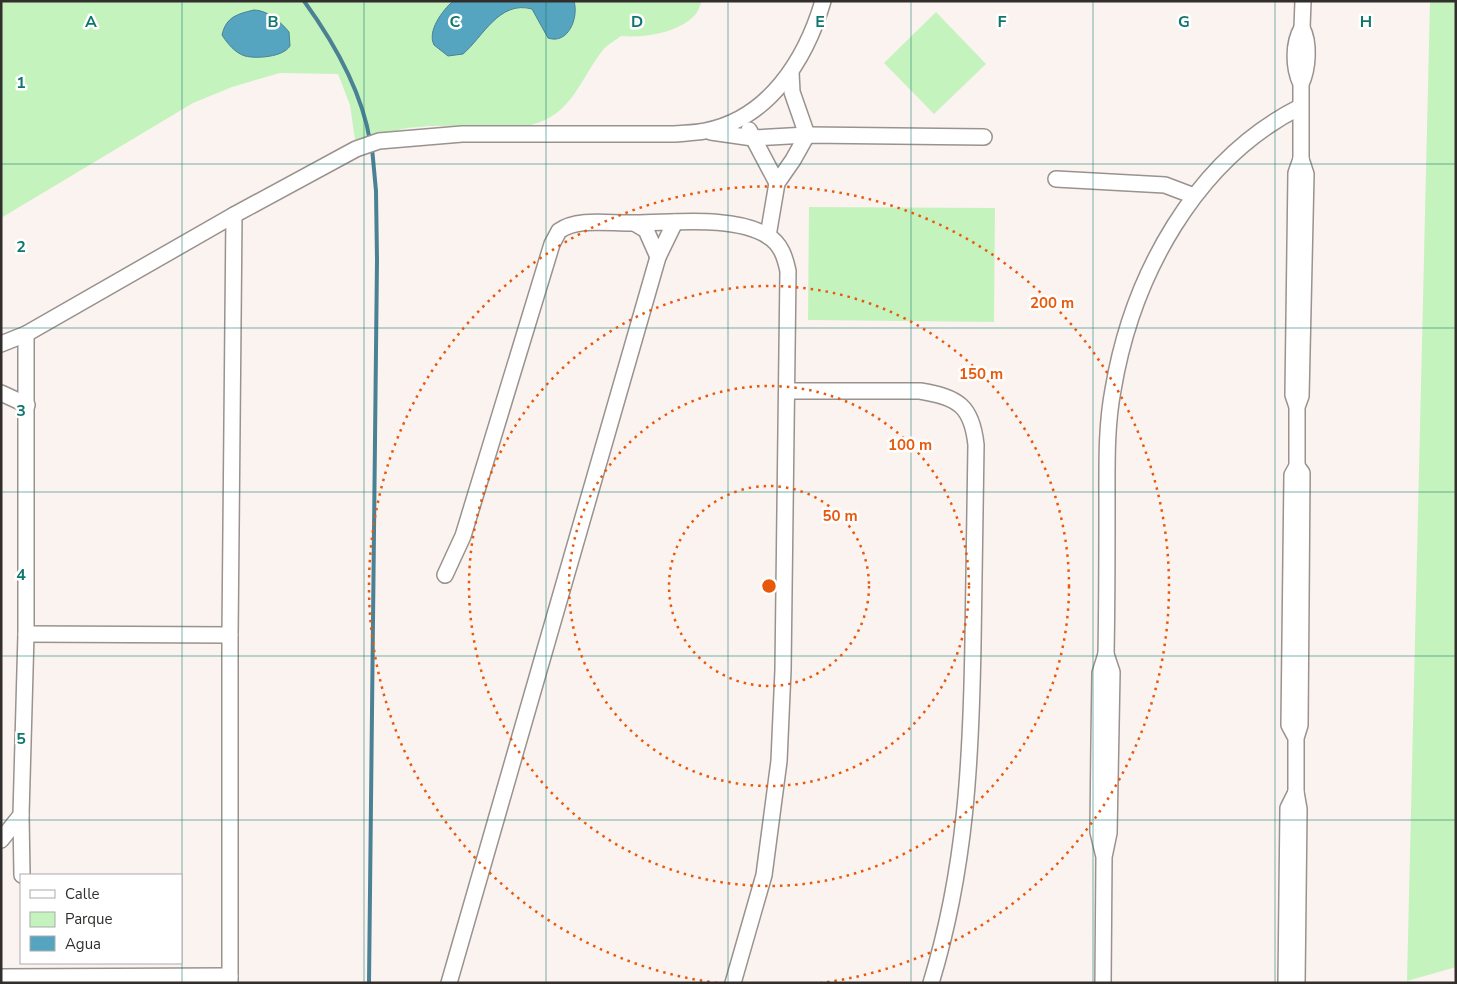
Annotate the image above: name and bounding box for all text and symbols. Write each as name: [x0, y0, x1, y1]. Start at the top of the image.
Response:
text: A: [85, 11, 97, 33]
text: B: [267, 11, 279, 33]
text: C: [450, 11, 461, 33]
text: D: [631, 11, 643, 33]
text: E: [815, 11, 825, 33]
text: F: [998, 11, 1007, 33]
text: G: [1178, 11, 1190, 33]
text: H: [1360, 11, 1372, 33]
text: 1: [16, 72, 26, 94]
text: 2: [16, 236, 26, 258]
text: 200 m: [1030, 293, 1074, 313]
text: 150 m: [959, 364, 1003, 384]
text: 3: [16, 400, 26, 422]
text: 100 m: [888, 435, 932, 455]
text: 50 m: [822, 506, 858, 526]
text: 4: [16, 564, 26, 586]
centre of rings: [760, 577, 778, 595]
text: 5: [16, 728, 26, 750]
legend: [20, 874, 182, 964]
text: Calle: [65, 884, 100, 904]
text: Parque: [65, 909, 113, 929]
text: Agua: [65, 934, 101, 954]

